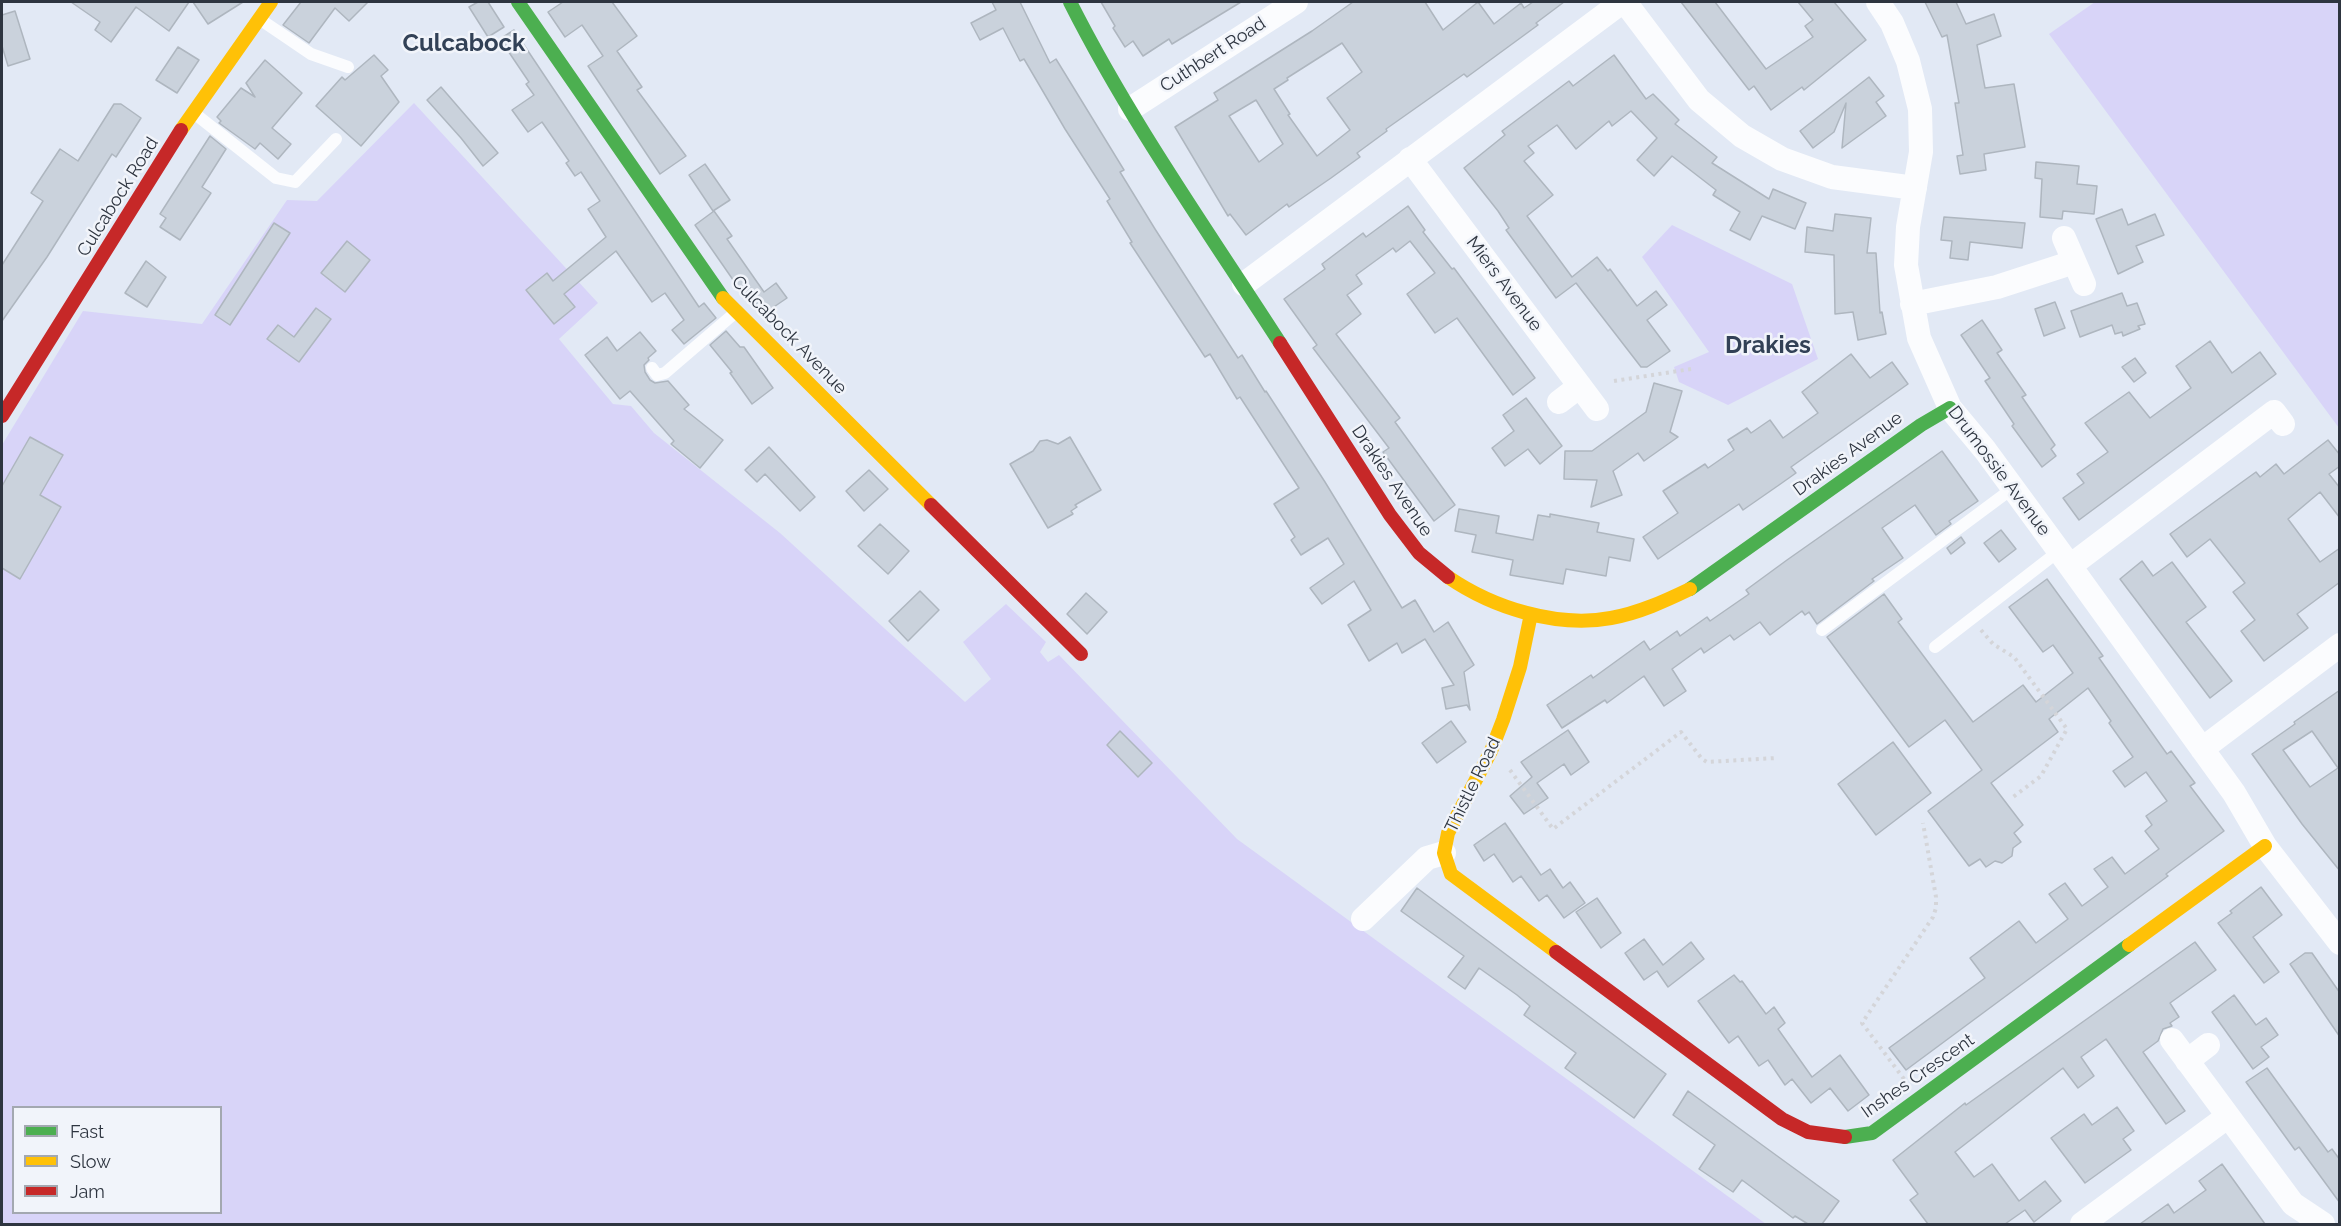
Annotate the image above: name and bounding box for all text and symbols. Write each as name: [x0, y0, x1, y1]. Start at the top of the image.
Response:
street label: Cuthbert Road: [1156, 13, 1270, 97]
district label: Culcabock: [403, 30, 525, 58]
street label: Culcabock Road: [73, 133, 163, 261]
street label: Miers Avenue: [1461, 232, 1547, 336]
street label: Culcabock Avenue: [727, 271, 851, 399]
district label: Drakies: [1725, 332, 1811, 360]
street label: Drumossie Avenue: [1943, 402, 2055, 540]
street label: Drakies Avenue: [1789, 407, 1907, 501]
street label: Drakies Avenue: [1347, 421, 1437, 541]
street label: Thistle Road: [1441, 734, 1505, 836]
street label: Inshes Crescent: [1858, 1029, 1978, 1123]
legend: [12, 1106, 222, 1214]
text: Fast: [70, 1121, 104, 1142]
text: Slow: [70, 1151, 111, 1172]
text: Jam: [70, 1181, 105, 1202]

